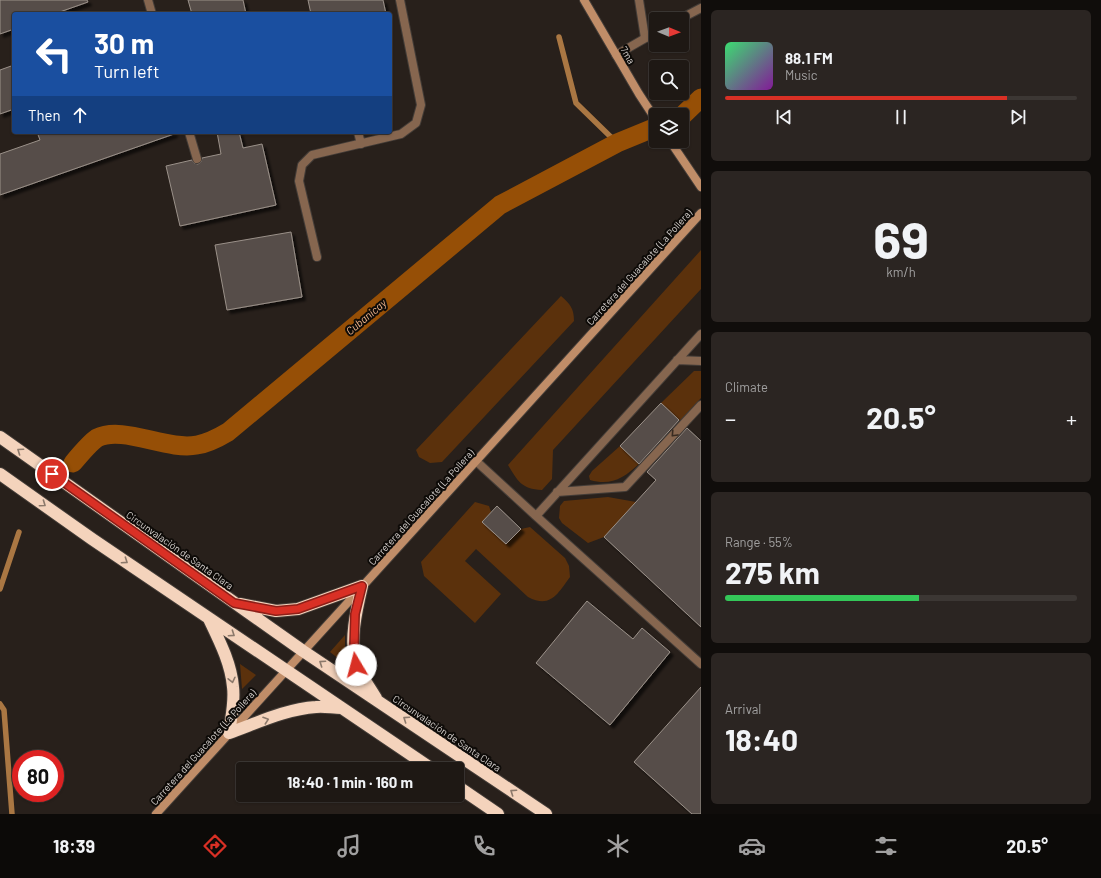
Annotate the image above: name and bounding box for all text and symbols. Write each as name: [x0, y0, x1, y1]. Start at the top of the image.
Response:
north arrow: [649, 12, 689, 52]
map controls: [649, 12, 689, 148]
text: 30 m: [94, 26, 154, 60]
icon: left: [28, 28, 80, 80]
street label: 7ma: [618, 44, 638, 66]
text: 88.1 FM: [785, 49, 833, 67]
text: Turn left: [94, 60, 160, 82]
button: search: [649, 60, 689, 100]
text: Music: [785, 67, 818, 83]
icon: ahead: [69, 104, 91, 126]
text: Then: [28, 106, 61, 124]
icon: previous: [773, 106, 795, 128]
icon: pause: [890, 106, 912, 128]
icon: next: [1007, 106, 1029, 128]
button: layers: [649, 108, 689, 148]
street label: Carretera del Guacalote (La Pollera): [584, 206, 694, 327]
text: 69: [873, 207, 929, 269]
text: km/h: [886, 264, 916, 280]
water label: Cubanicay: [343, 295, 389, 337]
text: Climate: [725, 379, 768, 395]
text: 20.5°: [866, 399, 936, 435]
text: −: [725, 405, 736, 431]
text: +: [1066, 405, 1077, 431]
one-way arrow: [672, 429, 679, 437]
street label: Carretera del Guacalote (La Pollera): [366, 446, 476, 567]
one-way arrow: [17, 449, 24, 456]
pin: [35, 457, 69, 491]
icon: arrive: [41, 463, 63, 485]
one-way arrow: [39, 499, 46, 506]
street label: Circunvalación de Santa Clara: [124, 508, 236, 592]
text: Range · 55%: [725, 534, 793, 550]
text: 275 km: [725, 554, 820, 590]
one-way arrow: [121, 556, 128, 564]
one-way arrow: [228, 629, 235, 636]
position arrow: [335, 644, 377, 686]
one-way arrow: [319, 661, 326, 668]
one-way arrow: [227, 677, 235, 684]
street label: Carretera del Guacalote (La Pollera): [148, 686, 258, 807]
street label: Circunvalación de Santa Clara: [391, 692, 503, 774]
text: Arrival: [725, 701, 761, 717]
one-way arrow: [262, 716, 269, 724]
one-way arrow: [403, 717, 410, 724]
text: 18:40: [725, 721, 798, 757]
speed limit sign: 80: [12, 750, 64, 802]
text: 18:40 · 1 min · 160 m: [287, 773, 413, 791]
one-way arrow: [510, 789, 517, 797]
icon: directions: [201, 832, 229, 860]
icon: music: [335, 832, 363, 860]
icon: phone: [470, 832, 498, 860]
icon: climate: [604, 832, 632, 860]
icon: car: [738, 832, 766, 860]
icon: filters: [872, 832, 900, 860]
text: 18:39: [53, 835, 95, 857]
text: 20.5°: [1006, 835, 1048, 857]

